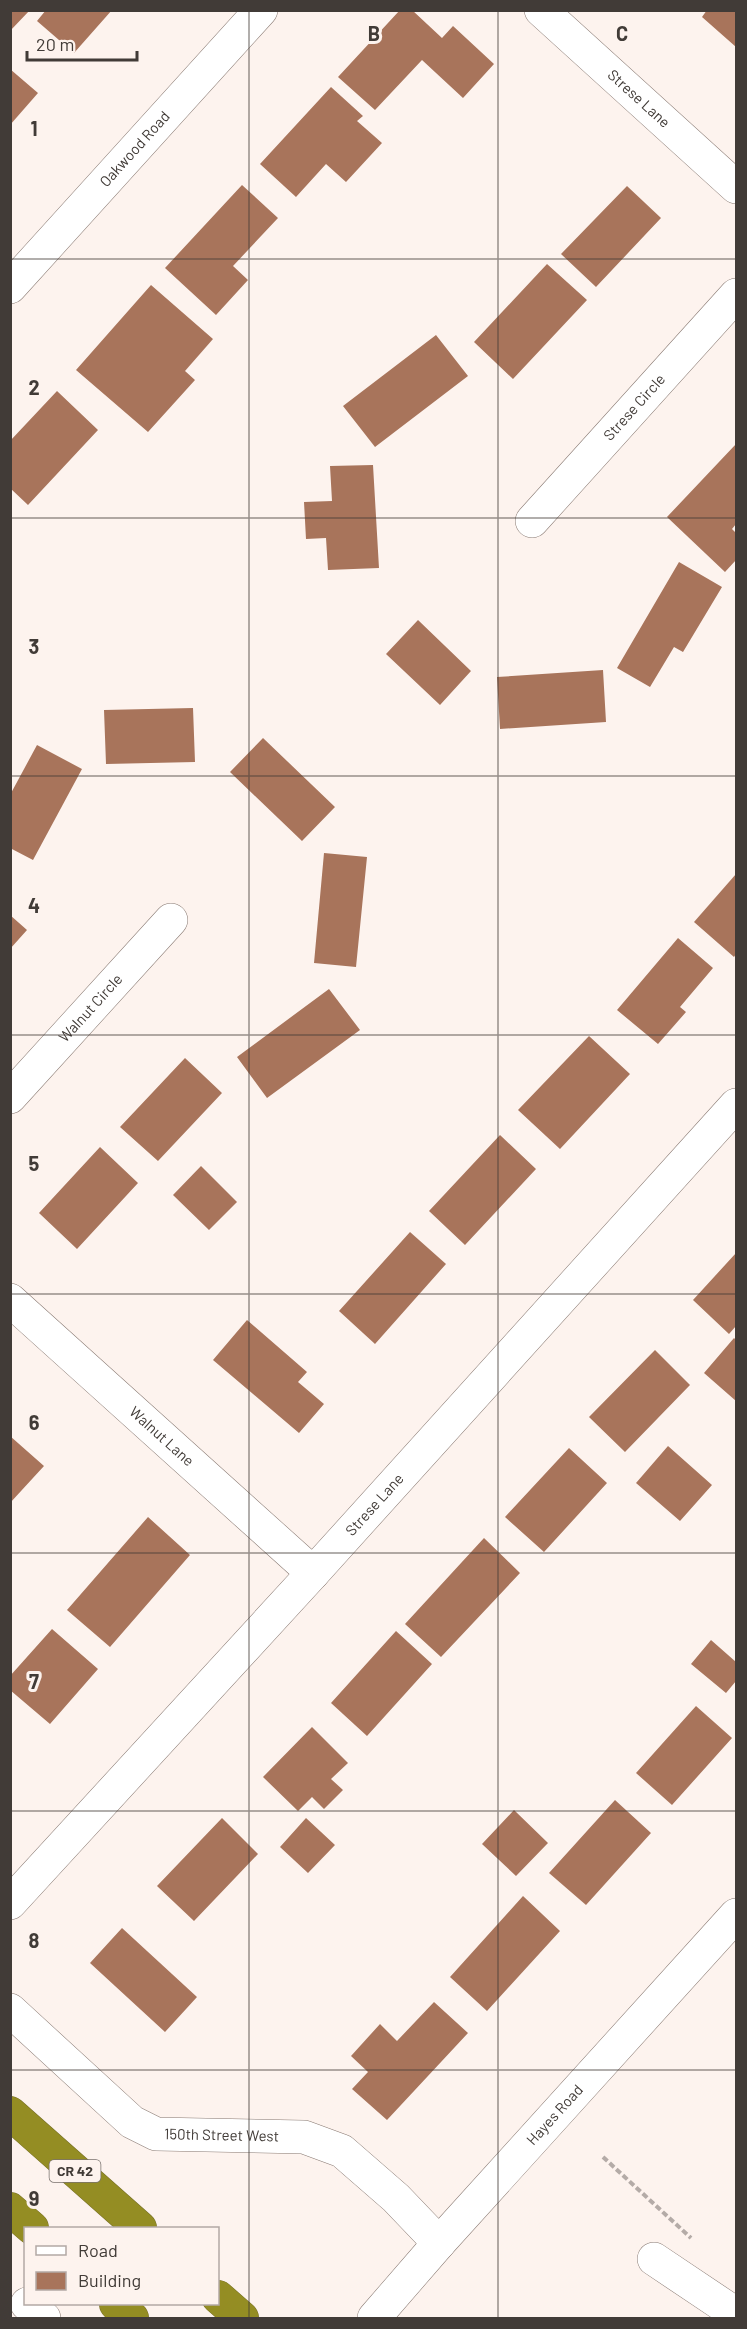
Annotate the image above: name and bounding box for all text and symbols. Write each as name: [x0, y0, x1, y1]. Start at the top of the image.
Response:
text: B: [368, 21, 380, 45]
text: C: [616, 21, 628, 45]
scale bar: [27, 24, 136, 62]
text: 20 m: [36, 33, 74, 55]
street label: Strese Lane: [605, 65, 674, 131]
street label: Oakwood Road: [95, 107, 173, 190]
text: 1: [30, 116, 38, 140]
street label: Strese Circle: [599, 370, 668, 444]
text: 2: [28, 375, 40, 399]
text: 3: [29, 634, 39, 658]
text: 4: [28, 893, 40, 917]
street label: Walnut Circle: [54, 970, 126, 1045]
text: 5: [29, 1151, 40, 1175]
street label: Walnut Lane: [126, 1402, 198, 1469]
text: 6: [29, 1410, 40, 1434]
street label: Strese Lane: [341, 1469, 407, 1539]
text: 7: [29, 1669, 39, 1693]
text: 8: [29, 1928, 40, 1952]
street label: Hayes Road: [522, 2080, 586, 2148]
street label: 150th Street West: [164, 2124, 279, 2144]
road number: CR 42: [50, 2160, 100, 2182]
text: 9: [29, 2186, 39, 2210]
legend: [24, 2227, 219, 2305]
text: Road: [78, 2239, 118, 2261]
text: Building: [78, 2269, 141, 2291]

